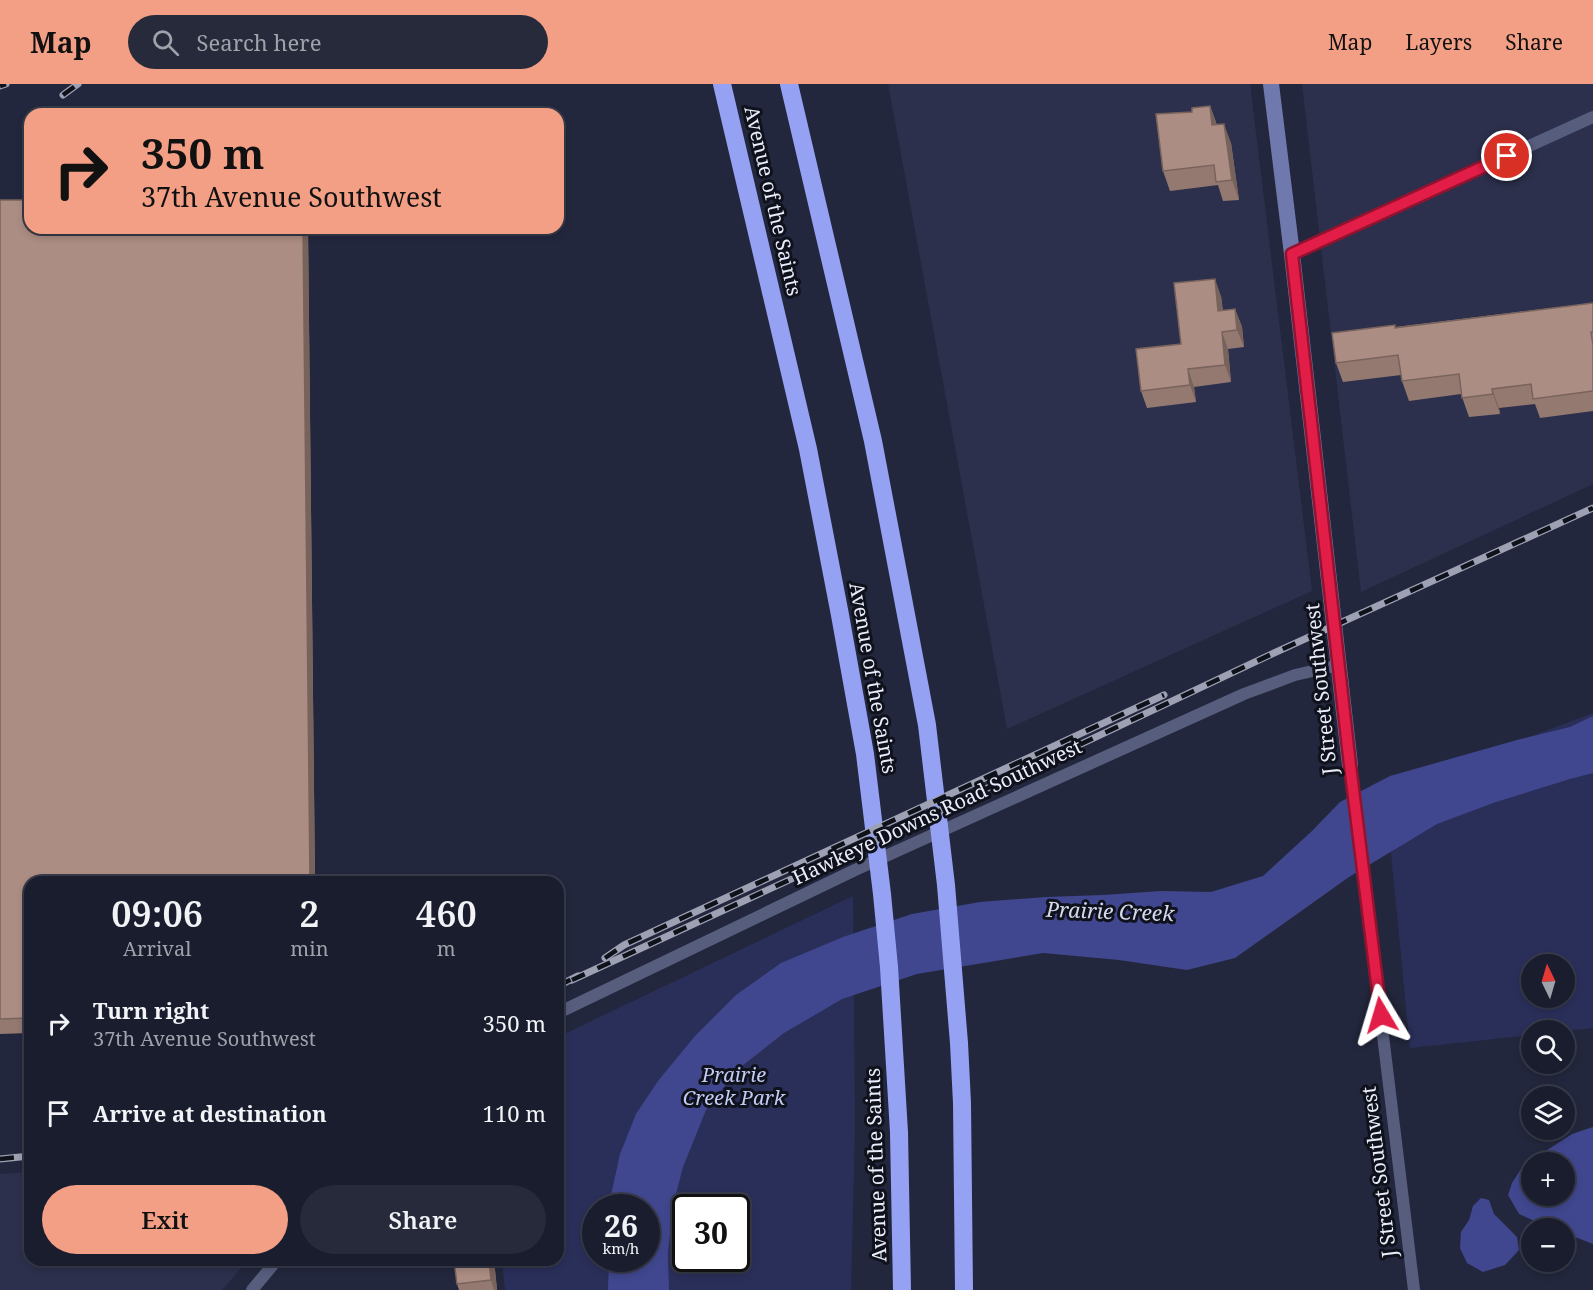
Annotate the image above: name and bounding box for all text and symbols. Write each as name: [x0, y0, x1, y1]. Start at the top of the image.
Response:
search box: [128, 15, 548, 69]
text: Map: [30, 23, 92, 61]
icon: search: [149, 26, 182, 59]
text: Search here: [197, 27, 321, 57]
text: Map: [1328, 28, 1372, 56]
text: Layers: [1405, 28, 1472, 56]
text: Share: [1505, 28, 1563, 56]
street label: Avenue of the Saints: [739, 103, 808, 298]
text: 350 m: [141, 124, 265, 181]
pin: [1481, 130, 1532, 181]
icon: right: [42, 132, 120, 210]
icon: arrive: [1490, 139, 1523, 172]
text: 37th Avenue Southwest: [141, 178, 442, 215]
street label: Avenue of the Saints: [843, 580, 904, 776]
street label: J Street Southwest: [1298, 602, 1343, 777]
street label: Hawkeye Downs Road Southwest: [788, 732, 1086, 891]
text: 09:06: [111, 889, 203, 938]
text: 2: [299, 889, 320, 938]
text: 460: [416, 889, 477, 938]
water label: Prairie Creek: [1044, 895, 1176, 927]
text: Arrival: [123, 935, 191, 962]
text: min: [290, 935, 329, 962]
text: m: [437, 935, 456, 962]
north arrow: [1521, 954, 1575, 1008]
map controls: [1521, 954, 1575, 1272]
position arrow: [1349, 983, 1413, 1047]
text: Turn right: [93, 995, 209, 1025]
icon: right: [42, 1007, 75, 1040]
text: 350 m: [483, 1008, 546, 1038]
button: search: [1521, 1020, 1575, 1074]
text: 37th Avenue Southwest: [93, 1025, 316, 1052]
park label: Prairie Creek Park: [683, 1061, 786, 1111]
street label: Avenue of the Saints: [859, 1068, 892, 1262]
street label: J Street Southwest: [1355, 1085, 1403, 1260]
button: layers: [1521, 1086, 1575, 1140]
icon: arrive: [42, 1097, 75, 1130]
text: Arrive at destination: [93, 1098, 327, 1128]
text: 110 m: [483, 1098, 546, 1128]
button: +: [1521, 1152, 1575, 1206]
button: Exit: [42, 1185, 288, 1254]
button: Share: [300, 1185, 546, 1254]
speed limit sign: 30: [672, 1194, 750, 1272]
text: 26: [604, 1205, 638, 1246]
button: −: [1521, 1218, 1575, 1272]
text: km/h: [603, 1238, 639, 1258]

